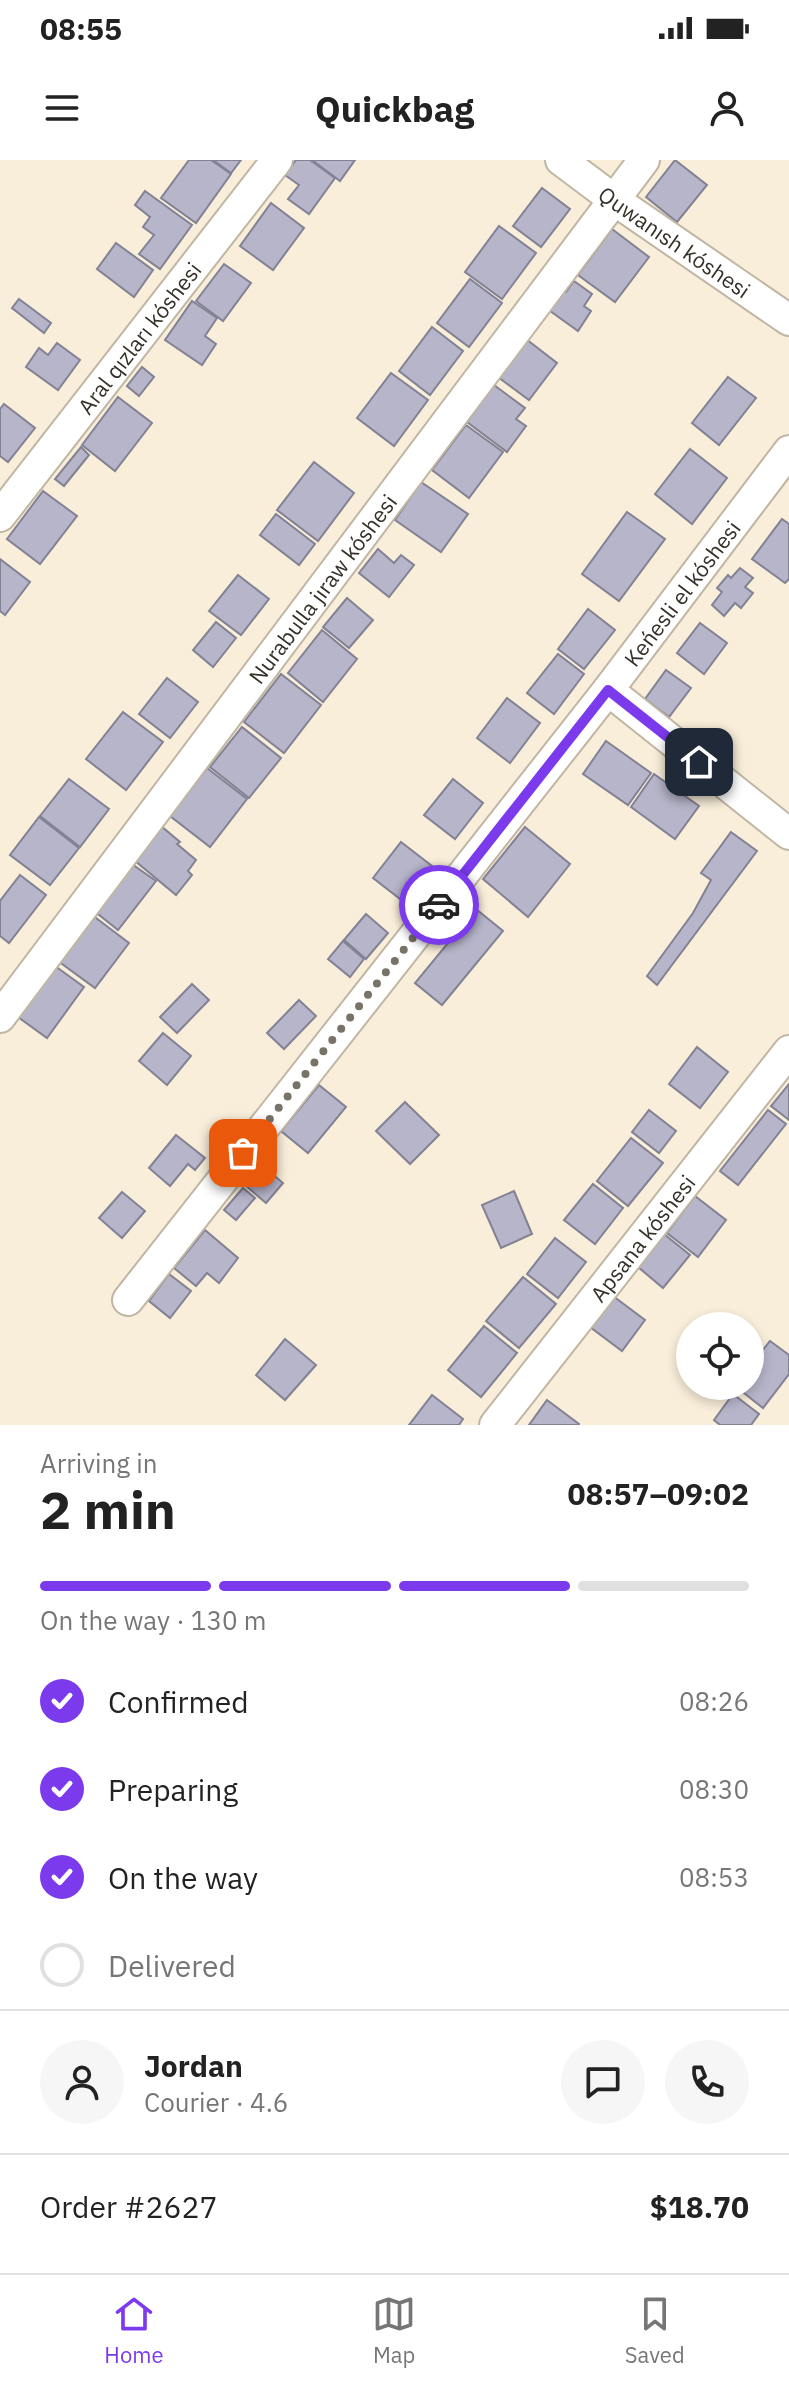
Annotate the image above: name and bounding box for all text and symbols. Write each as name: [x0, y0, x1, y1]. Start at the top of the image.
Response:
text: 08:55: [40, 9, 122, 48]
text: Quickbag: [315, 85, 474, 132]
icon: menu: [40, 86, 84, 130]
icon: person: [705, 86, 749, 130]
street label: Quwanısh kóshesi: [593, 179, 756, 304]
street label: Aral qızları kóshesi: [70, 256, 207, 420]
street label: Nurabulla jıraw kóshesi: [241, 488, 403, 689]
street label: Keńesli el kóshesi: [617, 514, 746, 672]
pin: [665, 728, 733, 796]
icon: home: [677, 740, 721, 784]
courier: [399, 865, 479, 945]
icon: car: [417, 883, 461, 927]
pin: [209, 1119, 277, 1187]
icon: bag: [221, 1131, 265, 1175]
street label: Apsana kóshesi: [583, 1168, 701, 1307]
map controls: [676, 1312, 764, 1400]
button: locate: [676, 1312, 764, 1400]
text: Arriving in: [40, 1446, 157, 1480]
text: 08:57–09:02: [568, 1474, 749, 1513]
text: 2 min: [40, 1476, 176, 1543]
text: On the way · 130 m: [40, 1603, 266, 1637]
icon: check: [40, 1679, 84, 1723]
text: Confirmed: [108, 1682, 249, 1721]
text: 08:26: [679, 1684, 749, 1718]
icon: check: [40, 1767, 84, 1811]
text: Preparing: [108, 1770, 238, 1809]
text: 08:30: [679, 1772, 749, 1806]
icon: check: [40, 1855, 84, 1899]
text: On the way: [108, 1858, 258, 1897]
text: 08:53: [679, 1860, 749, 1894]
text: Delivered: [108, 1946, 236, 1985]
button: person: [40, 2040, 124, 2124]
button: chat: [561, 2040, 645, 2124]
button: phone: [665, 2040, 749, 2124]
text: Jordan: [144, 2046, 243, 2085]
text: Courier · 4.6: [144, 2085, 288, 2119]
text: Order #2627: [40, 2187, 217, 2226]
text: $18.70: [650, 2187, 749, 2226]
tab: Home: [104, 2292, 164, 2369]
tab: Map: [372, 2292, 416, 2369]
tab: Saved: [625, 2292, 685, 2369]

